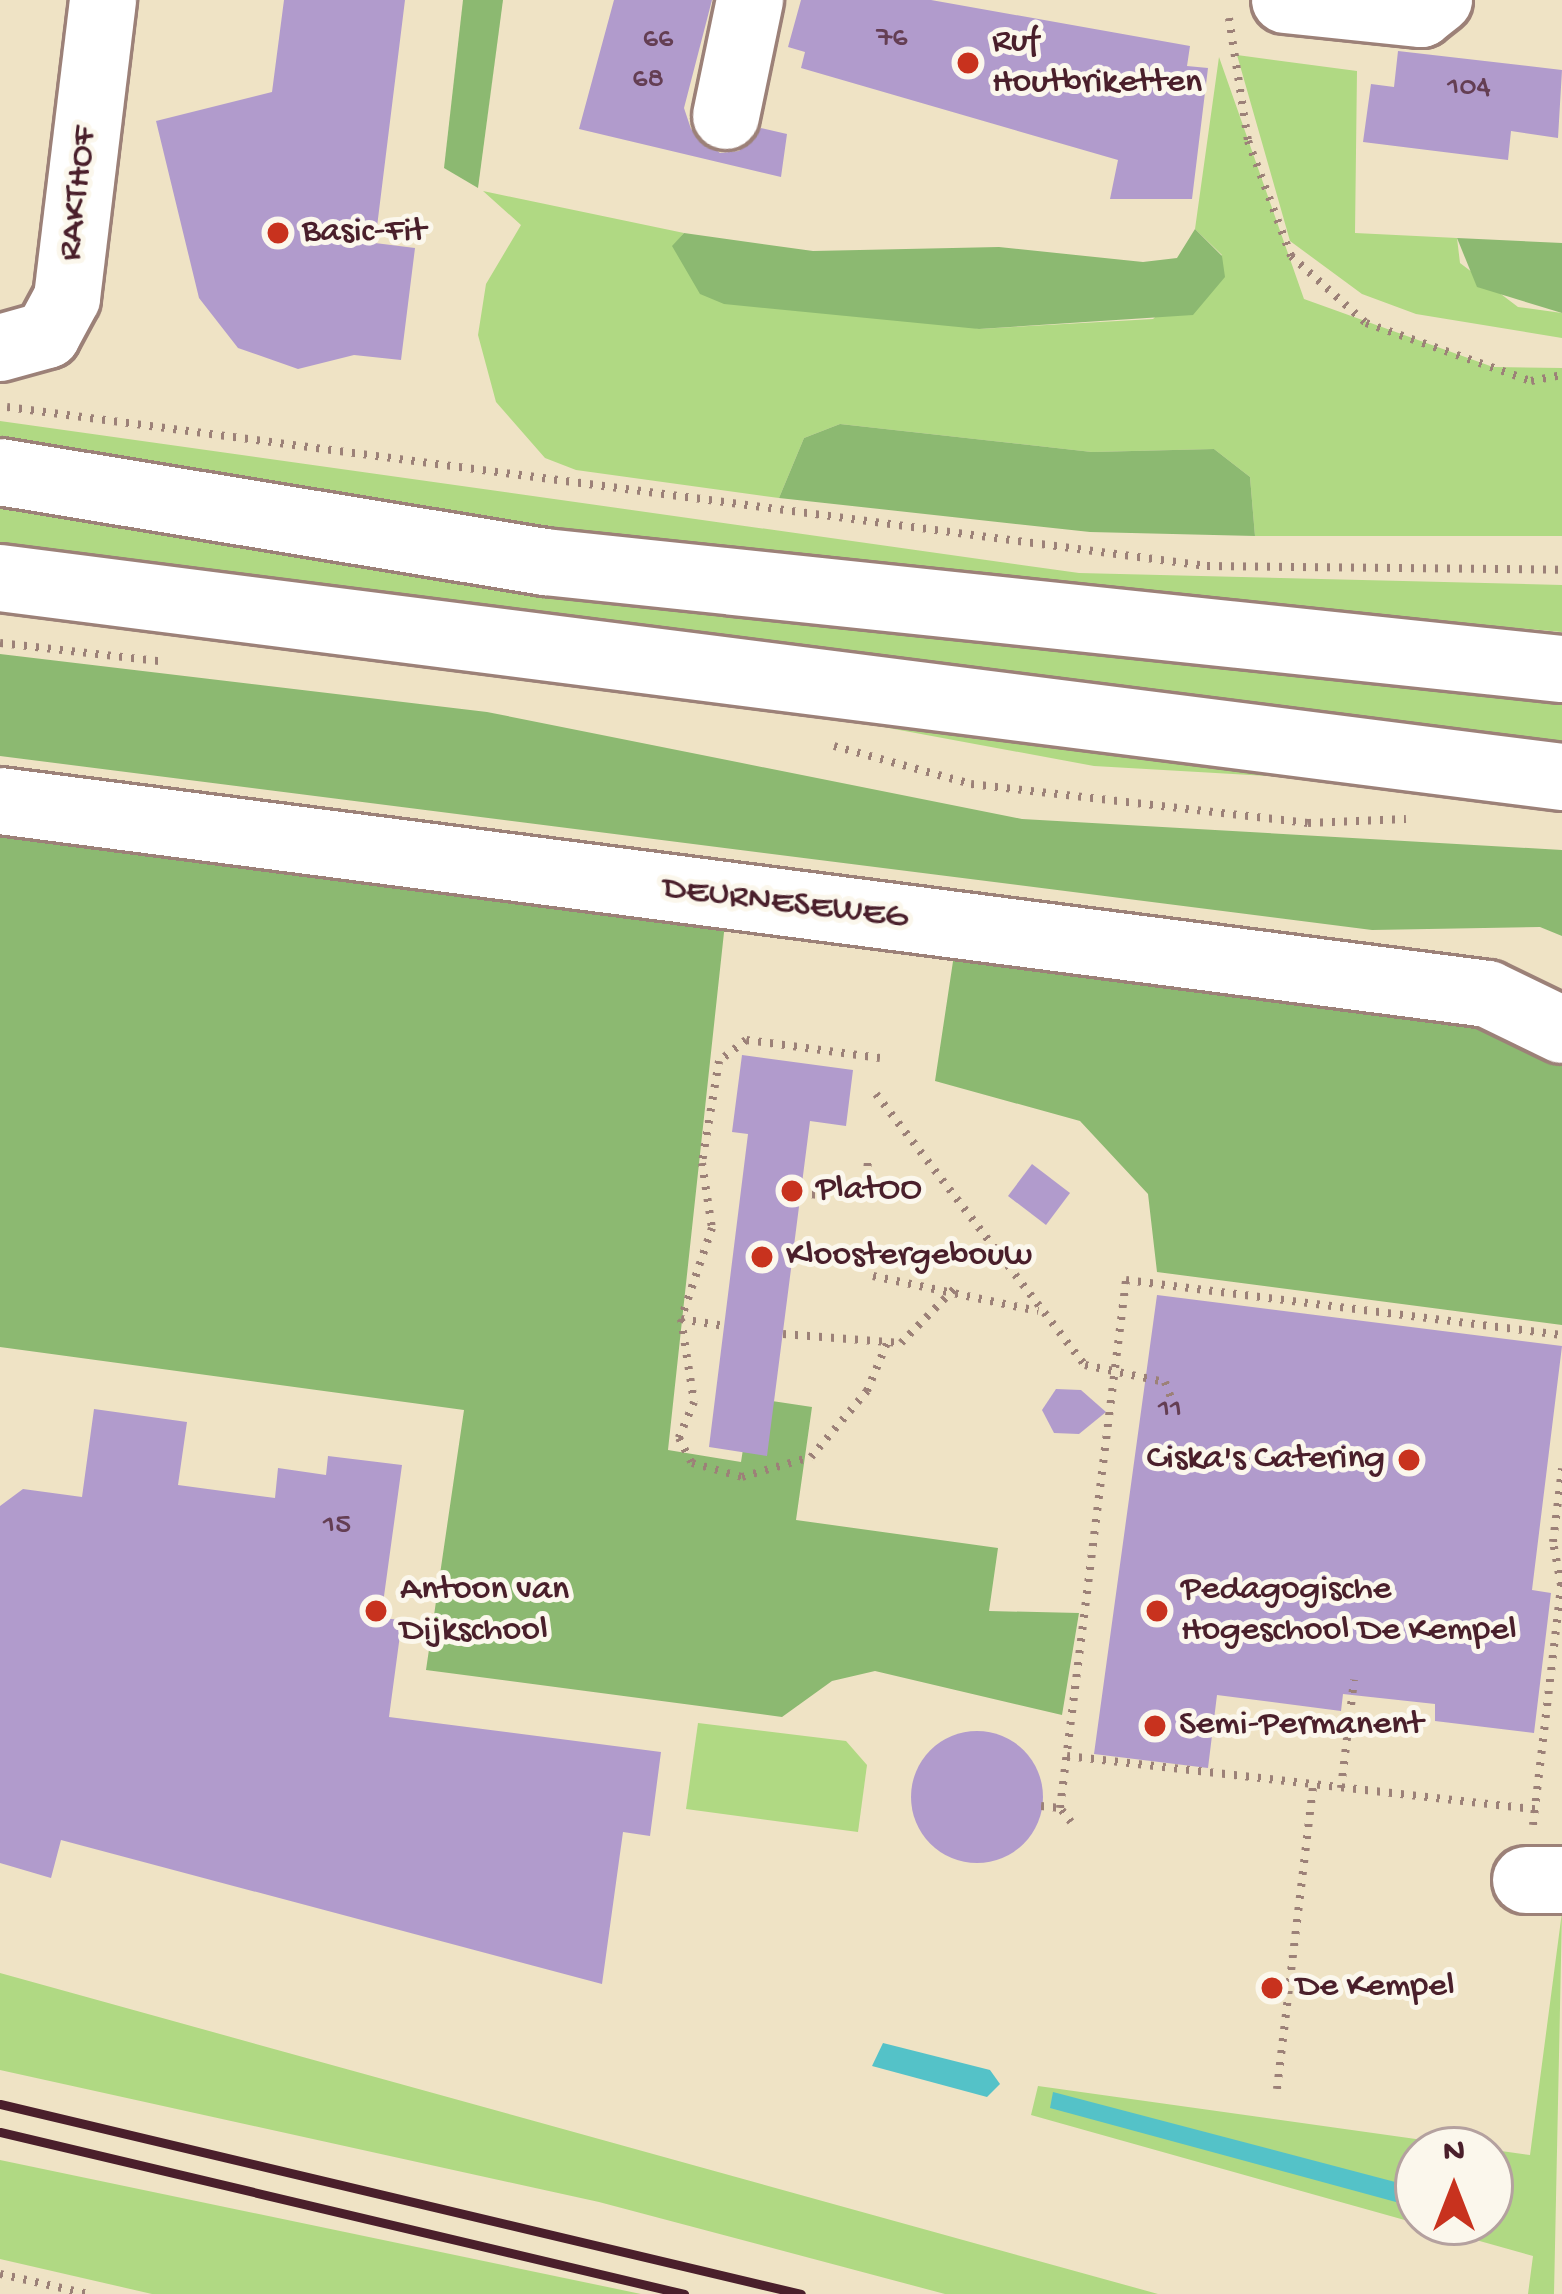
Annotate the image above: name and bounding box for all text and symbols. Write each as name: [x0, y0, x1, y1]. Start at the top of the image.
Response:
place label: Ruf Houtbriketten: [992, 20, 1202, 105]
house number: 76: [877, 22, 907, 58]
house number: 66: [643, 23, 673, 59]
marker: Ruf Houtbriketten: [955, 50, 981, 76]
house number: 68: [632, 63, 664, 99]
house number: 104: [1447, 71, 1491, 107]
street label: RAKTHOF: [49, 125, 109, 263]
place label: Basic-Fit: [302, 211, 426, 255]
marker: Basic-Fit: [265, 220, 291, 246]
street label: DEURNESEWEG: [660, 868, 910, 940]
place label: PlatOO: [816, 1169, 922, 1213]
marker: PlatOO: [779, 1178, 805, 1204]
place label: Kloostergebouw: [786, 1235, 1032, 1279]
marker: Kloostergebouw: [749, 1244, 775, 1270]
house number: 11: [1158, 1393, 1182, 1429]
place label: Ciska's Catering: [1147, 1438, 1385, 1482]
marker: Ciska's Catering: [1396, 1447, 1422, 1473]
house number: 15: [323, 1509, 351, 1545]
place label: Antoon van Dijkschool: [400, 1568, 569, 1653]
place label: Pedagogische Hogeschool De Kempel: [1181, 1568, 1517, 1653]
marker: Antoon van Dijkschool: [363, 1598, 389, 1624]
marker: Pedagogische Hogeschool De Kempel: [1144, 1598, 1170, 1624]
place label: Semi-Permanent: [1179, 1704, 1423, 1748]
marker: Semi-Permanent: [1142, 1713, 1168, 1739]
place label: De Kempel: [1296, 1966, 1455, 2010]
marker: De Kempel: [1259, 1975, 1285, 2001]
north arrow: [1394, 2126, 1514, 2246]
text: N: [1443, 2134, 1465, 2172]

